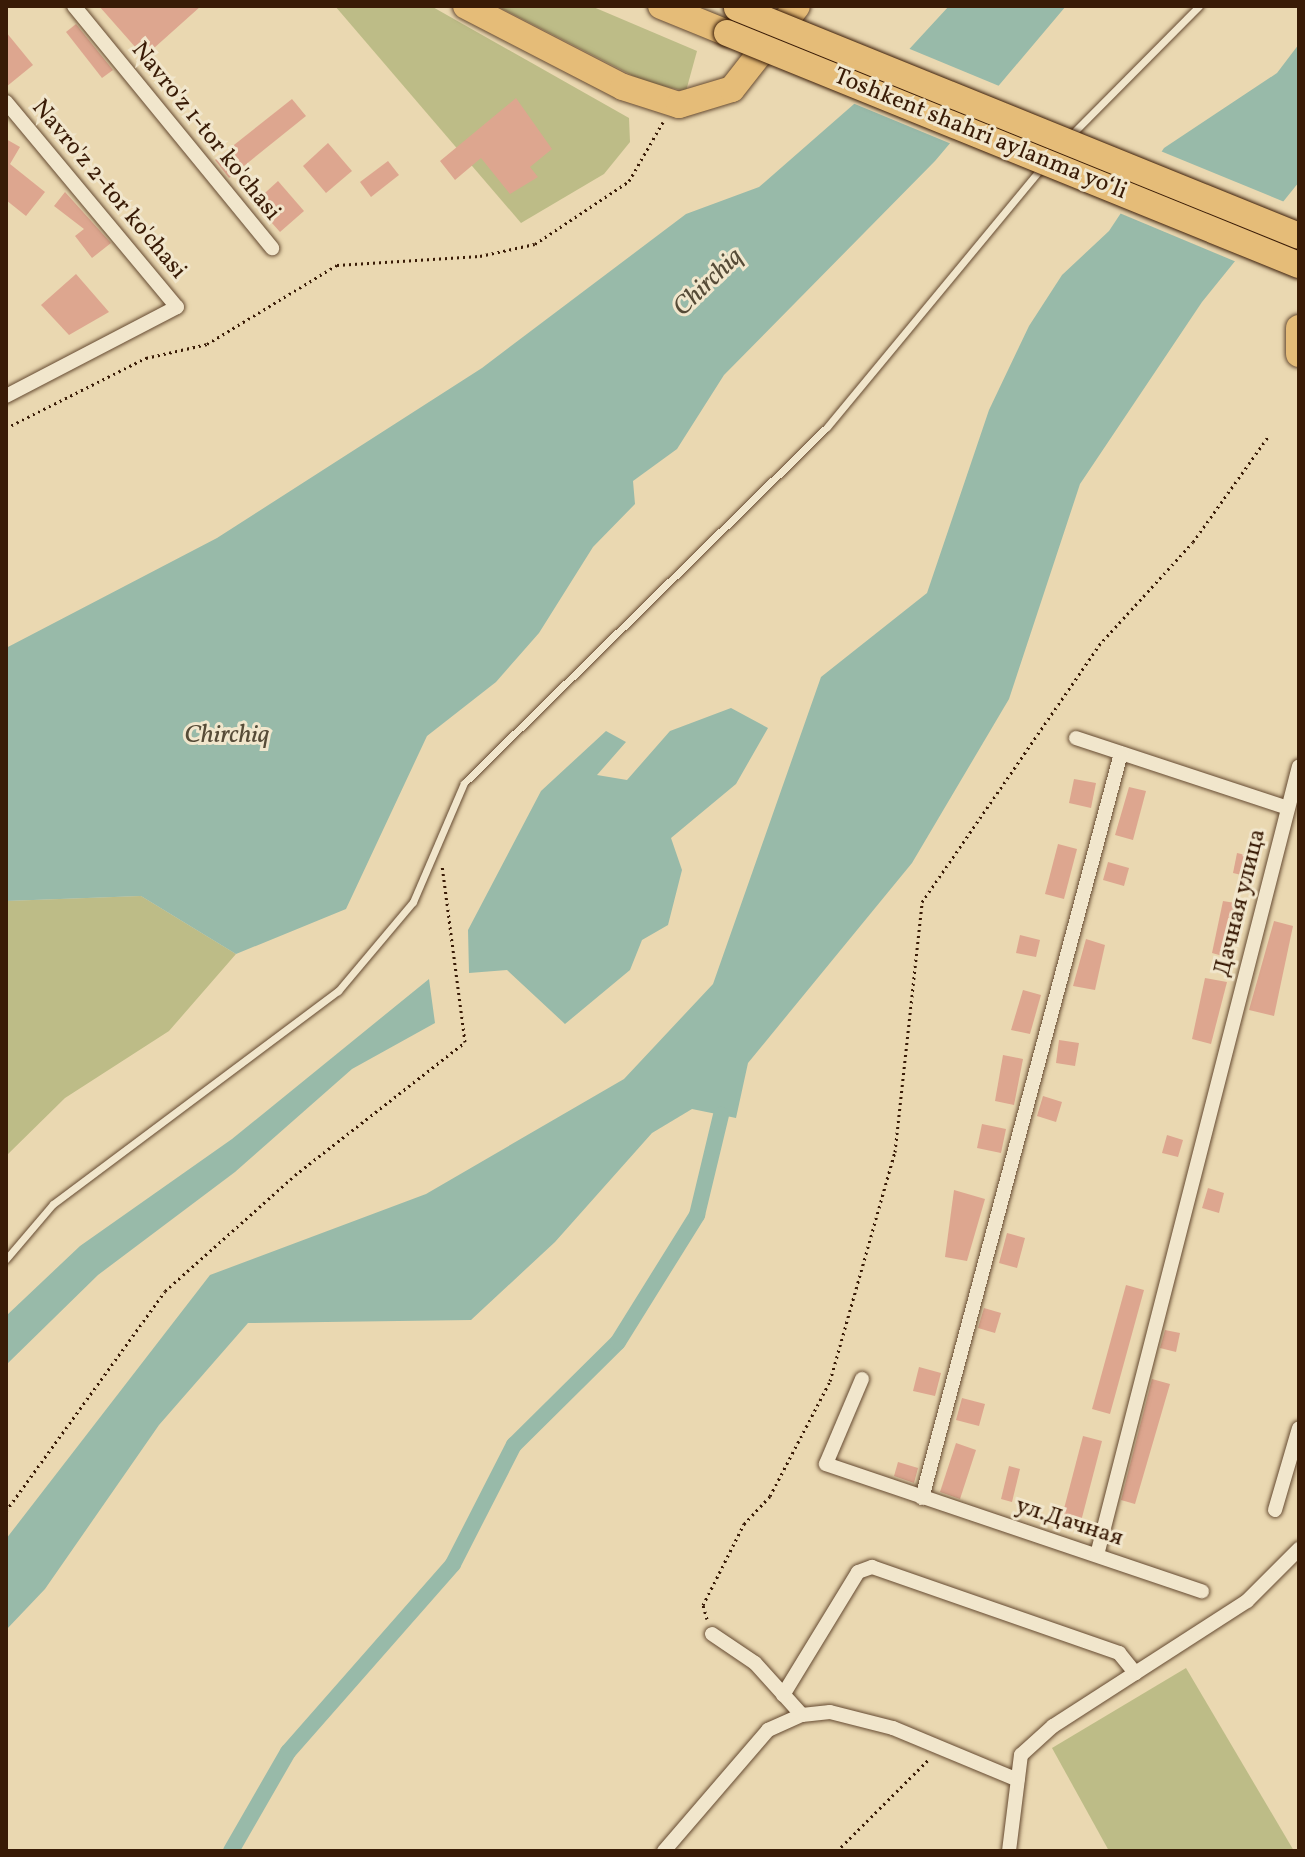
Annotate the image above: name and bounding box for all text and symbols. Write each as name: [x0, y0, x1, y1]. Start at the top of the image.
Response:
street label: Navro'z 1-tor ko'chasi: [124, 37, 286, 227]
street label: Toshkent shahri aylanma yoʻli: [829, 63, 1131, 207]
street label: Navro'z 2-tor ko'chasi: [24, 94, 192, 286]
water label: Chirchiq: [667, 242, 751, 324]
water label: Chirchiq: [184, 720, 270, 752]
street label: Дачная улица: [1209, 826, 1273, 980]
street label: ул.Дачная: [1012, 1492, 1126, 1554]

